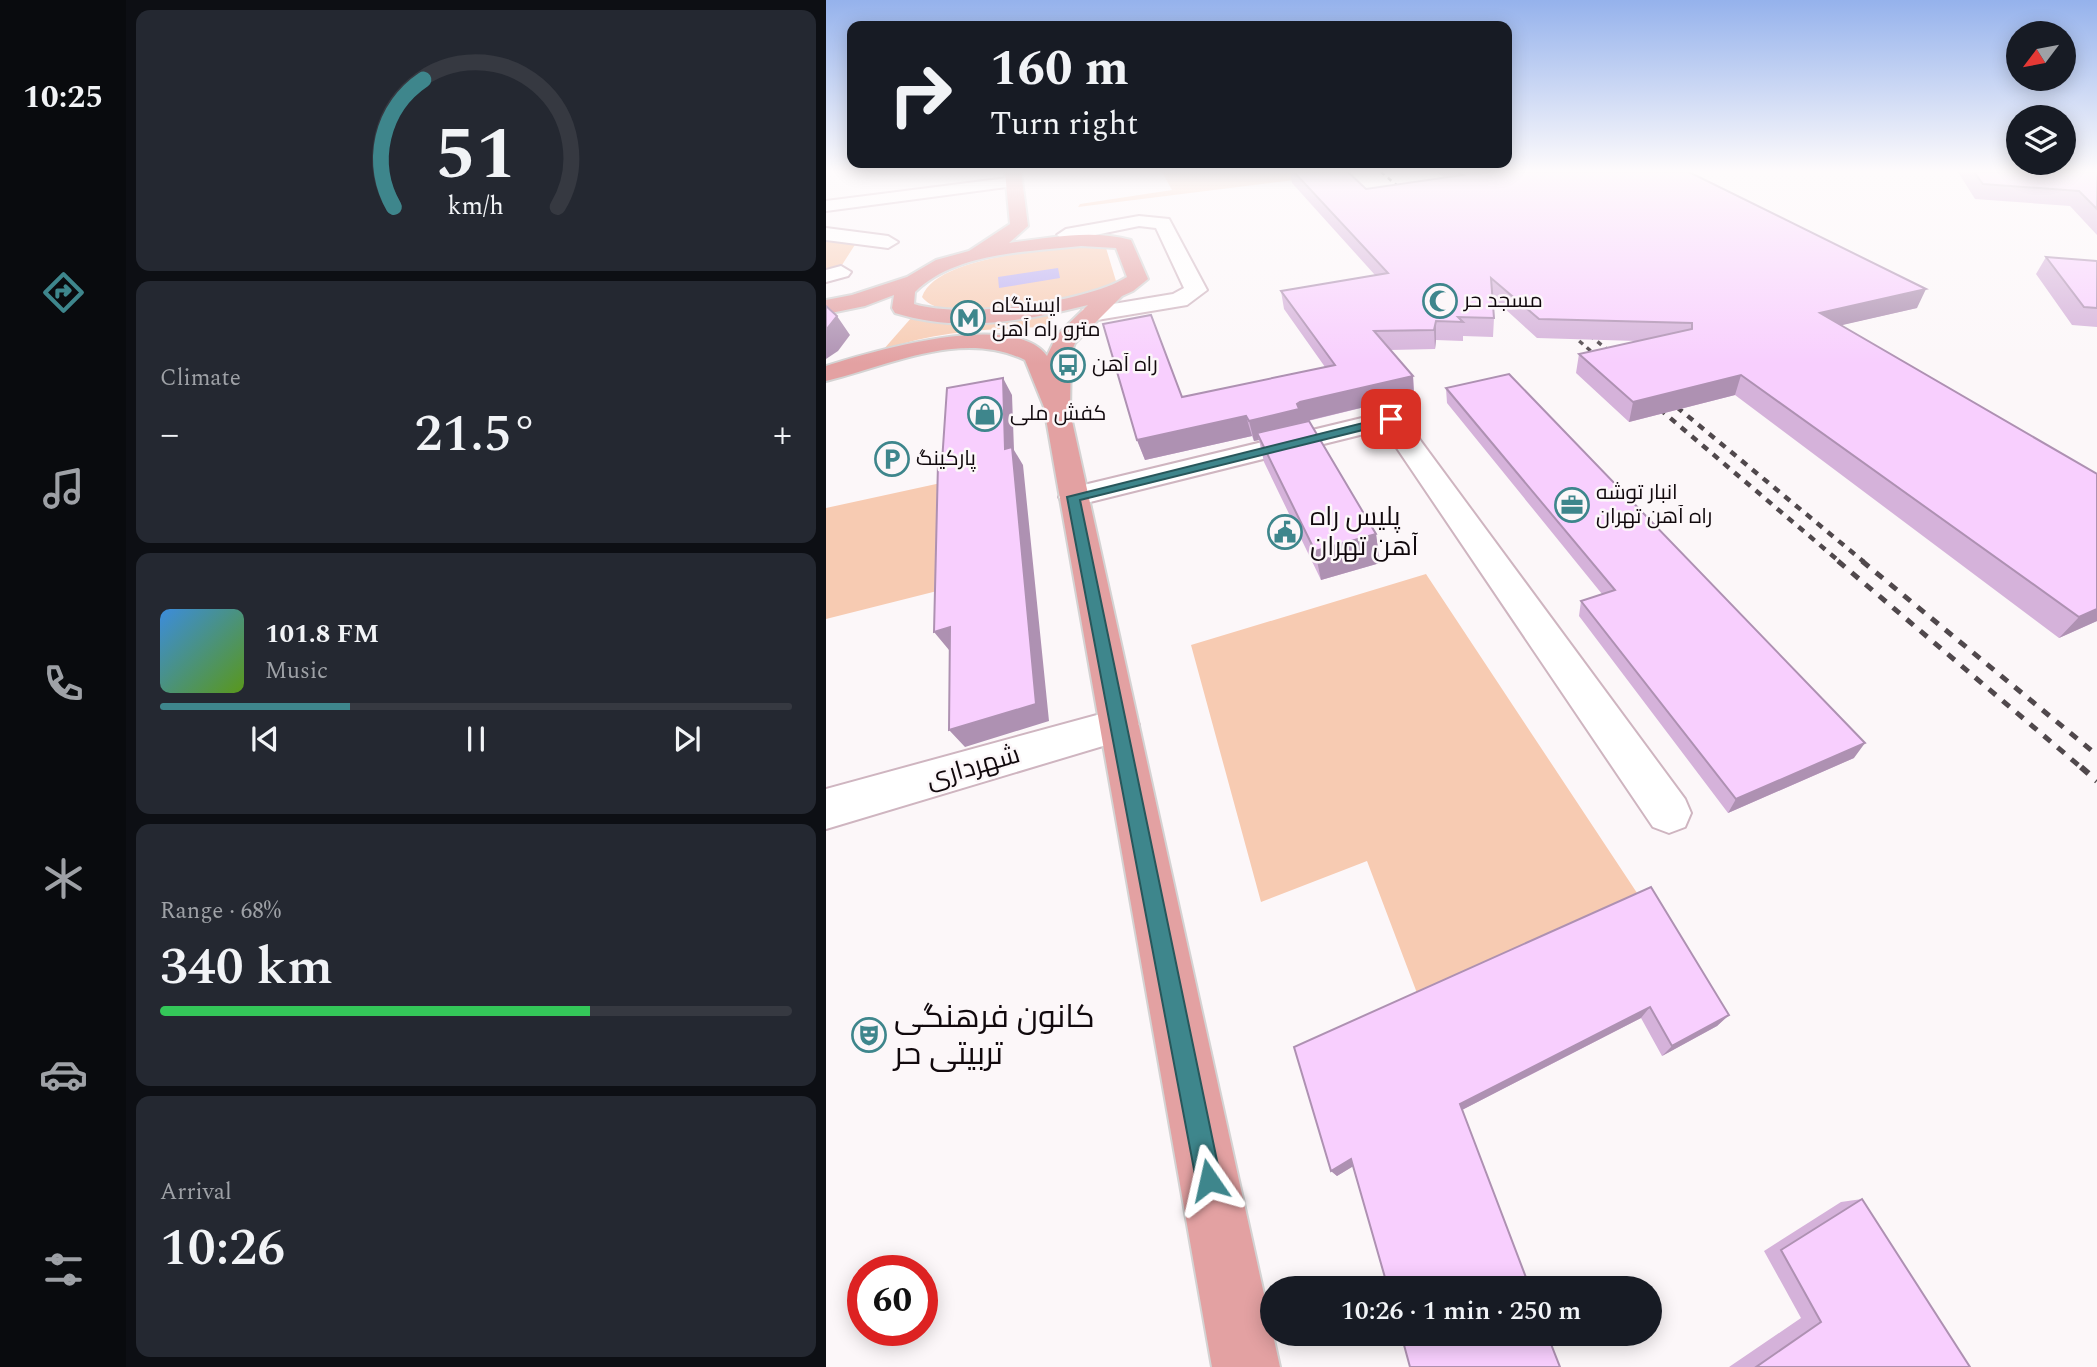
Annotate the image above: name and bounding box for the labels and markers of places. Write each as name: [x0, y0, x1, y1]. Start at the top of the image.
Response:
mosque icon: مسجد حر: [1421, 282, 1459, 320]
place label: مسجد حر: [1463, 285, 1543, 317]
place label: ایستگاه مترو راه آهن: [992, 290, 1100, 346]
metro station icon: ایستگاه مترو راه آهن: [949, 299, 987, 337]
bus stop icon: راه آهن: [1049, 346, 1087, 384]
place label: راه آهن: [1092, 349, 1158, 381]
pin: [1361, 389, 1421, 449]
shop icon: کفش ملی: [966, 395, 1004, 433]
place label: کفش ملی: [1010, 398, 1106, 430]
parking icon: پارکینگ: [873, 440, 911, 478]
place label: پارکینگ: [916, 443, 976, 475]
place label: انبار توشه راه آهن تهران: [1596, 477, 1712, 533]
office icon: انبار توشه راه آهن تهران: [1553, 486, 1591, 524]
place label: پلیس راه آهن تهران: [1310, 497, 1419, 567]
public building icon: پلیس راه آهن تهران: [1266, 513, 1304, 551]
place label: کانون فرهنگی تربیتی حر: [892, 993, 1095, 1079]
theatre icon: کانون فرهنگی تربیتی حر: [850, 1016, 888, 1054]

